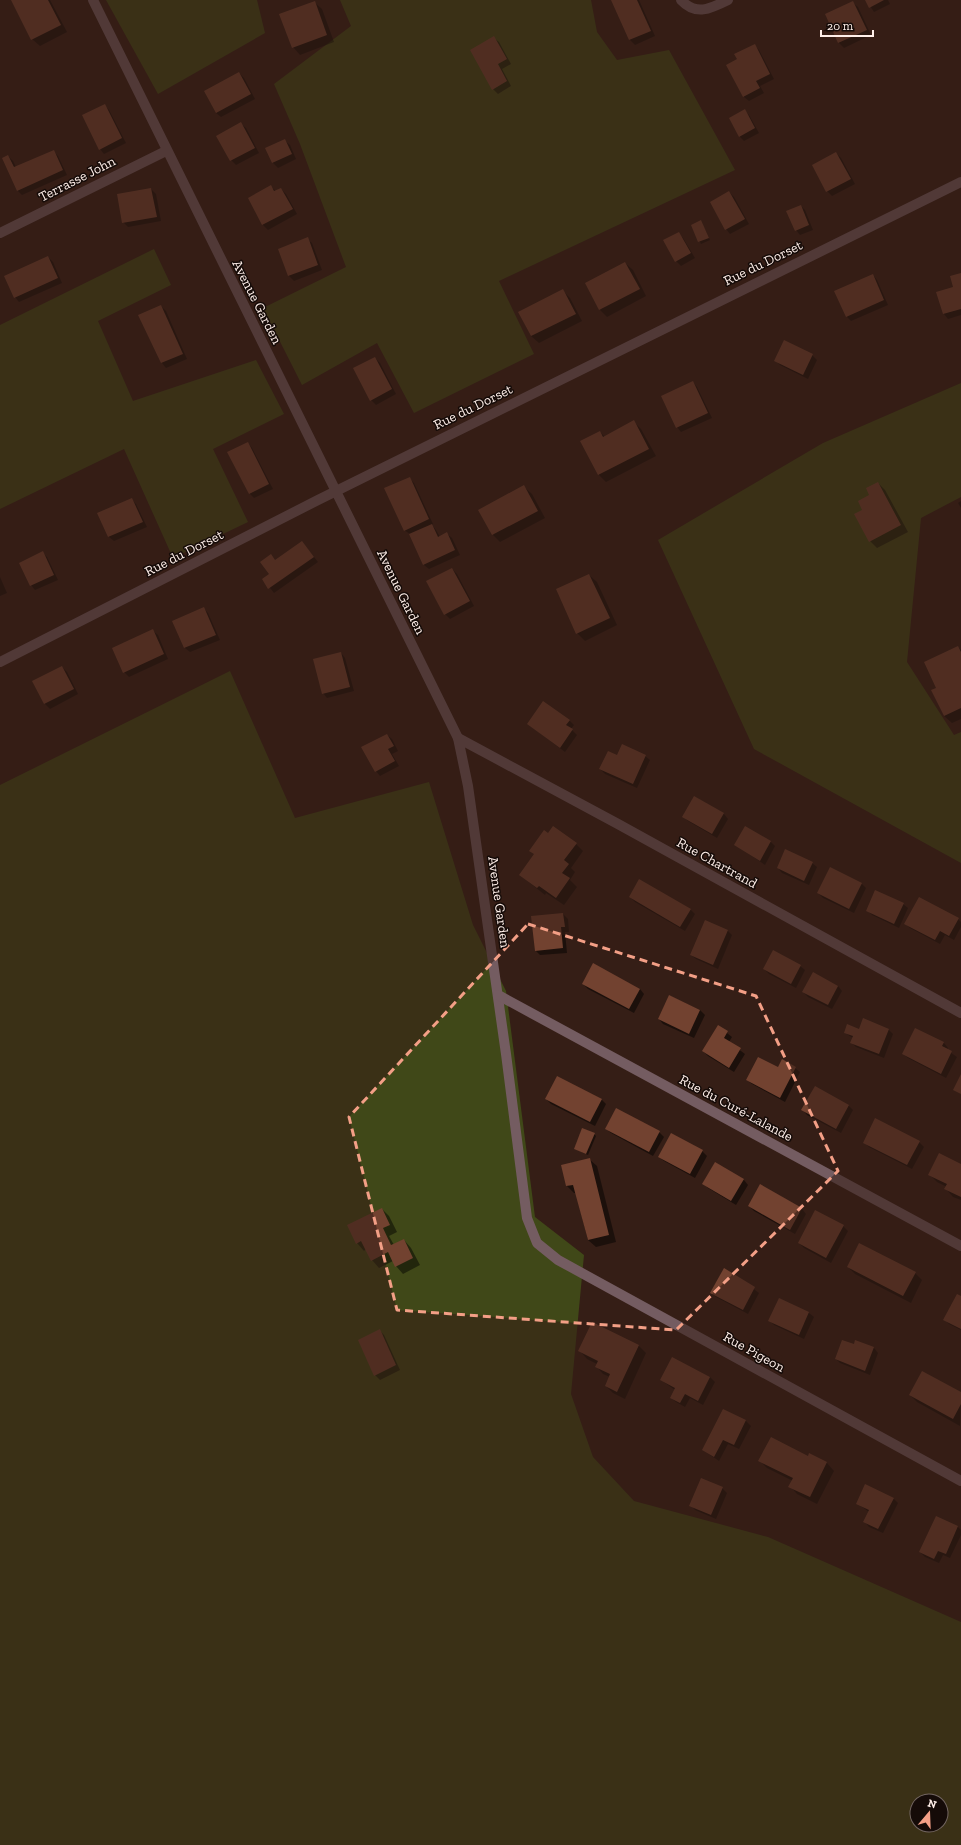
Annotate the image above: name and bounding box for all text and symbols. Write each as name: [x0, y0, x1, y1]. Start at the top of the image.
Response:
scale bar: [821, 12, 873, 38]
text: 20 m: [827, 19, 854, 33]
street label: Terrasse John: [36, 152, 118, 206]
street label: Rue du Dorset: [721, 236, 806, 289]
street label: Avenue Garden: [229, 257, 285, 347]
street label: Rue du Dorset: [431, 380, 516, 433]
street label: Rue du Dorset: [142, 526, 227, 580]
street label: Avenue Garden: [373, 547, 429, 637]
street label: Rue Chartrand: [674, 834, 760, 892]
street label: Avenue Garden: [484, 855, 514, 949]
street label: Rue du Curé-Lalande: [676, 1071, 796, 1145]
street label: Rue Pigeon: [720, 1328, 788, 1376]
north arrow: [909, 1793, 949, 1833]
text: N: [926, 1797, 939, 1812]

